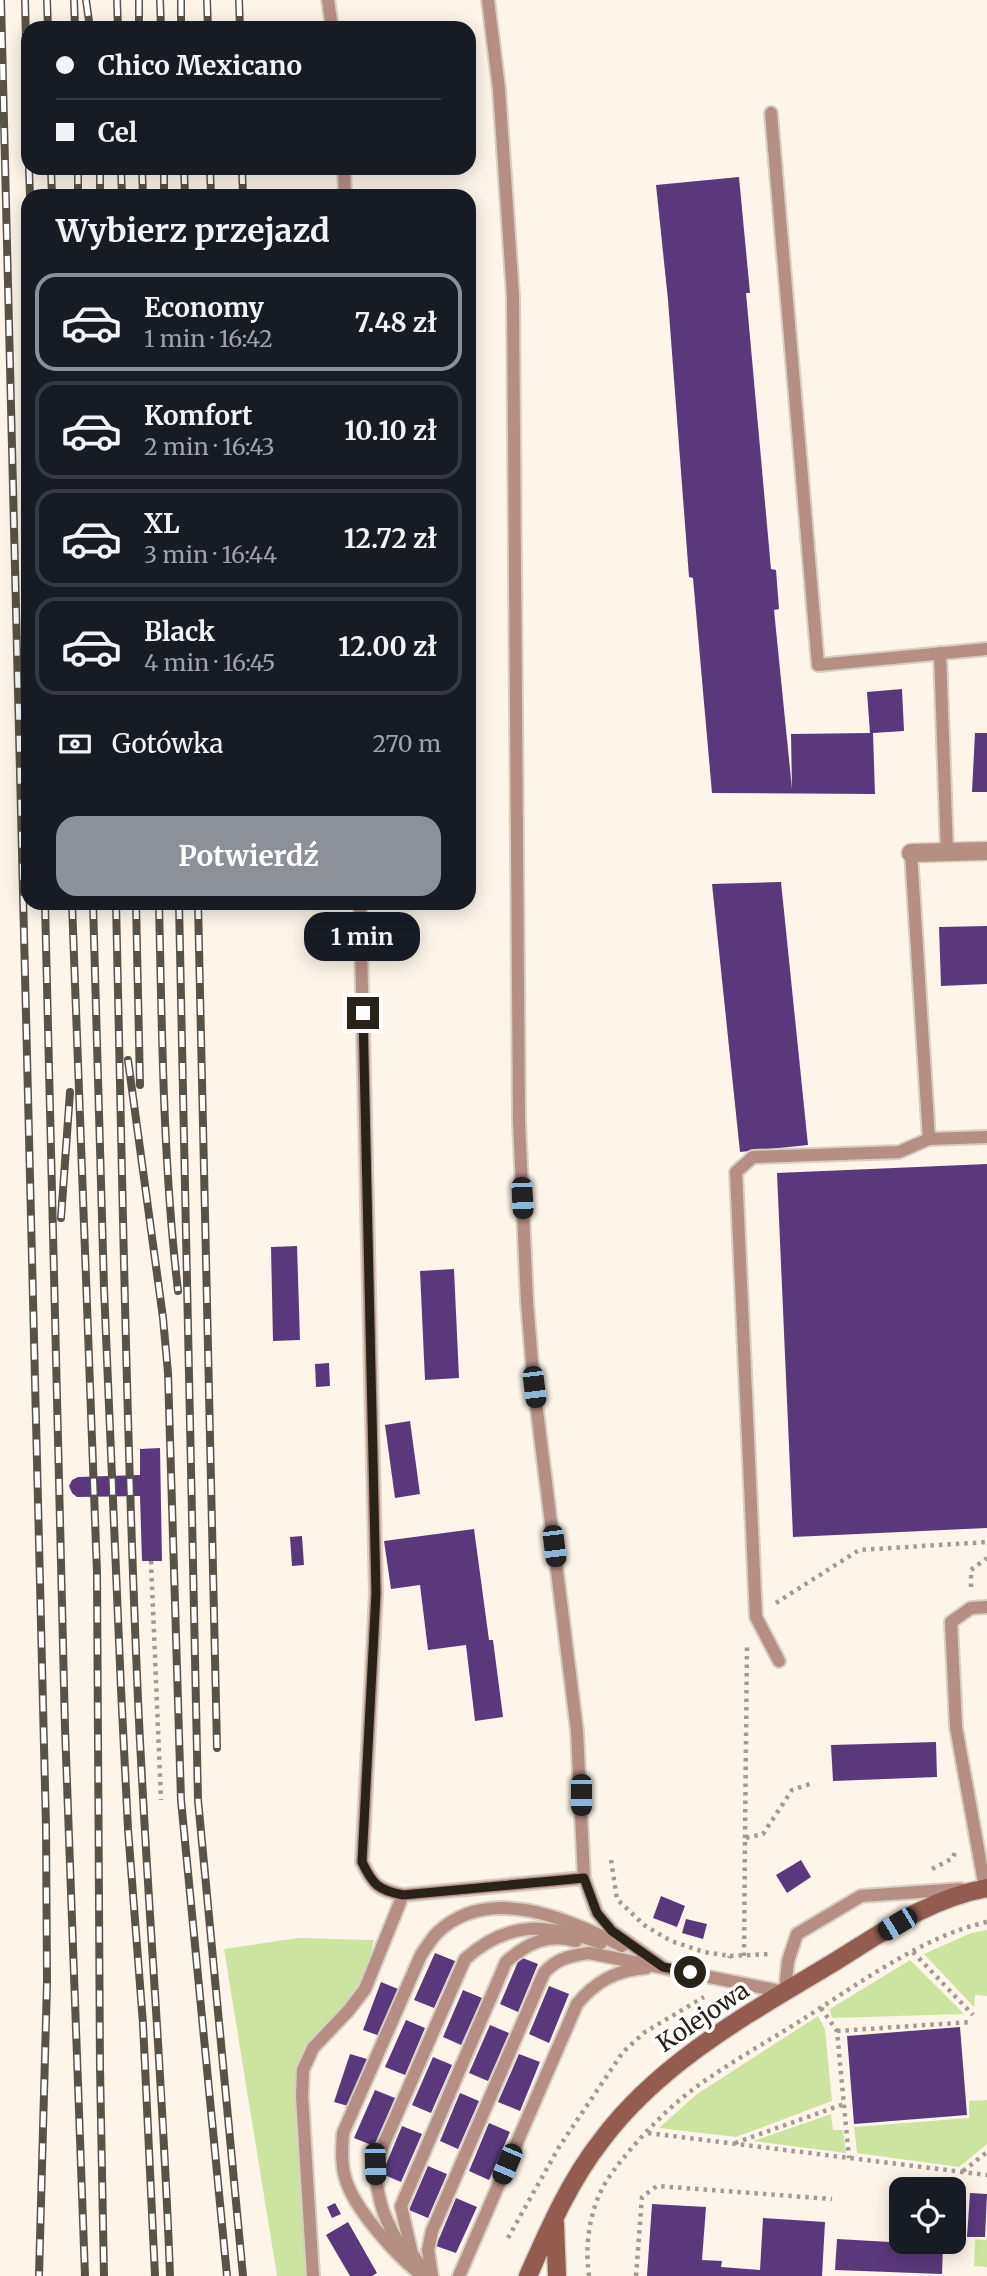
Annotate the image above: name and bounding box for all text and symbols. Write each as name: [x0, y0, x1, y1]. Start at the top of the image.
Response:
text: Chico Mexicano: [98, 49, 302, 82]
text: Cel: [98, 116, 137, 149]
text: Wybierz przejazd: [56, 211, 330, 251]
icon: car: [60, 291, 123, 354]
text: Economy: [144, 291, 264, 324]
text: 7.48 zł: [355, 306, 437, 339]
text: 1 min · 16:42: [144, 324, 273, 353]
icon: car: [60, 399, 123, 462]
text: Komfort: [144, 399, 253, 432]
text: 10.10 zł: [344, 414, 437, 447]
text: 2 min · 16:43: [144, 432, 275, 461]
icon: car: [60, 507, 123, 570]
text: XL: [144, 507, 180, 540]
text: 12.72 zł: [344, 522, 437, 555]
text: 3 min · 16:44: [144, 540, 277, 569]
icon: car: [60, 615, 123, 678]
text: Black: [144, 615, 215, 648]
text: 12.00 zł: [338, 630, 437, 663]
text: 4 min · 16:45: [144, 648, 275, 677]
icon: cash: [56, 725, 94, 763]
text: Gotówka: [112, 727, 224, 760]
text: 270 m: [373, 729, 441, 758]
button: Potwierdź: [56, 816, 441, 896]
callout: 1 min: [305, 912, 421, 960]
text: 1 min: [331, 922, 393, 951]
route end: [347, 997, 379, 1029]
car: [511, 1176, 534, 1220]
car: [522, 1365, 547, 1409]
car: [542, 1524, 567, 1568]
car: [571, 1774, 592, 1816]
car: [874, 1904, 921, 1944]
route start: [674, 1956, 706, 1988]
street label: Kolejowa: [651, 1974, 755, 2059]
car: [490, 2141, 525, 2187]
car: [364, 2143, 387, 2185]
map controls: [889, 2177, 966, 2254]
button: locate: [889, 2177, 966, 2254]

